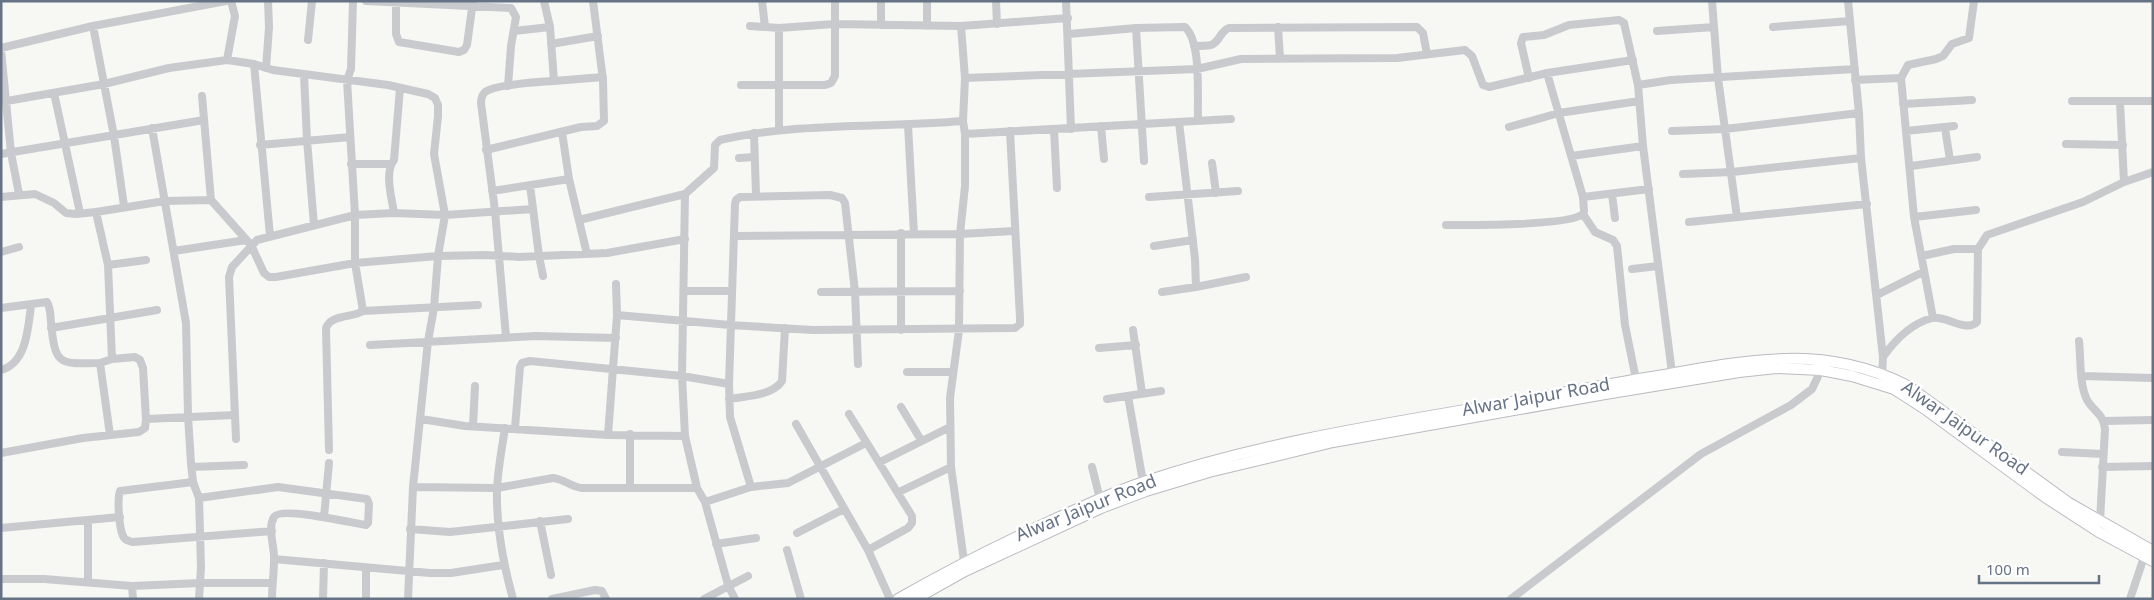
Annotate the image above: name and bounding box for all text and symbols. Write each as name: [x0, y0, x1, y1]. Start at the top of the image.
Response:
street label: Alwar Jaipur Road: [1460, 371, 1612, 421]
street label: Alwar Jaipur Road: [1897, 374, 2034, 480]
street label: Alwar Jaipur Road: [1012, 468, 1160, 546]
scale bar: [1979, 552, 2099, 584]
text: 100 m: [1986, 559, 2030, 579]

